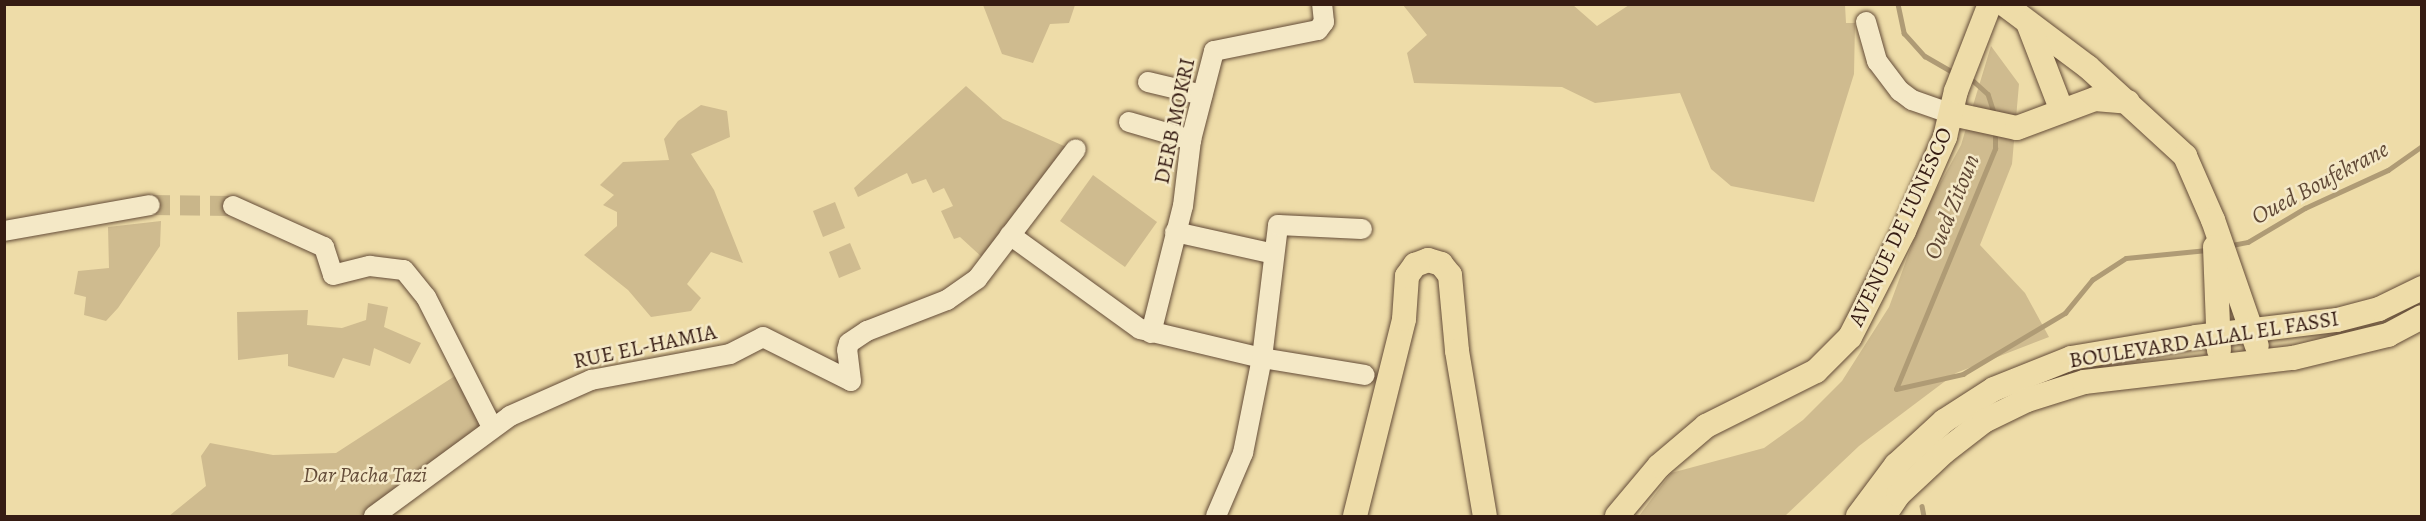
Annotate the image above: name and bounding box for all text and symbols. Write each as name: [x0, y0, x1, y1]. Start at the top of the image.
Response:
street label: DERB MOKRI: [1149, 56, 1201, 186]
street label: AVENUE DE L'UNESCO: [1843, 123, 1959, 331]
water label: Oued Boufekrane: [2247, 135, 2393, 231]
water label: Oued Zitoun: [1918, 150, 1986, 264]
street label: BOULEVARD ALLAL EL FASSI: [2067, 306, 2341, 374]
street label: RUE EL-HAMIA: [571, 319, 719, 375]
park label: Dar Pacha Tazi: [303, 463, 427, 489]

